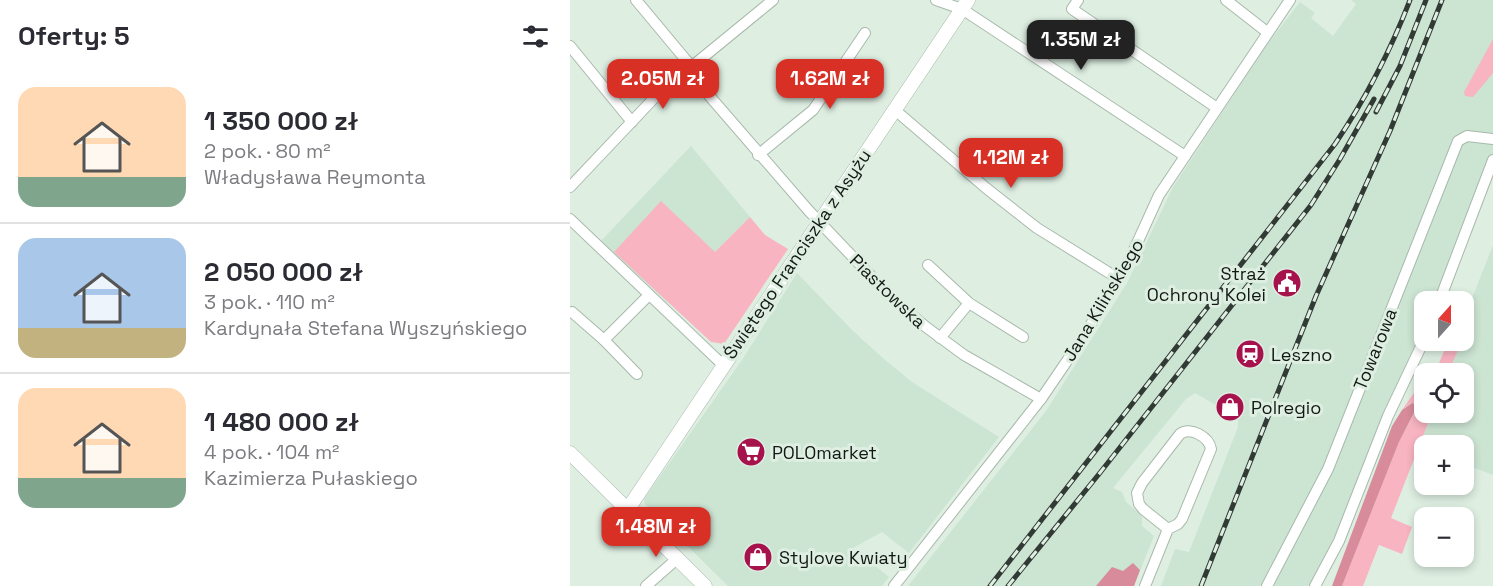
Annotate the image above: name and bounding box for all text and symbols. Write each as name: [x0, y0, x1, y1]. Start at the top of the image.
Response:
text: Oferty: 5: [18, 19, 130, 53]
icon: filters: [519, 20, 552, 53]
pin: 1.35M zł: [1019, 20, 1143, 71]
text: 1.35M zł: [1041, 26, 1121, 52]
pin: 2.05M zł: [601, 59, 725, 110]
pin: 1.62M zł: [768, 59, 892, 110]
text: 2.05M zł: [621, 65, 705, 91]
text: 1.62M zł: [790, 65, 870, 91]
text: 1 350 000 zł: [204, 104, 358, 138]
icon: home: [66, 111, 138, 183]
text: 2 pok. · 80 m²: [204, 138, 331, 164]
pin: 1.12M zł: [949, 138, 1073, 189]
text: 1.12M zł: [973, 144, 1049, 170]
street label: Świętego Franciszka z Asyżu: [718, 145, 876, 363]
text: Władysława Reymonta: [204, 164, 426, 190]
street label: Jana Kilińskiego: [1057, 235, 1149, 365]
street label: Piastowska: [845, 249, 931, 333]
text: 2 050 000 zł: [204, 255, 363, 289]
icon: home: [66, 262, 138, 334]
place label: Straż Ochrony Kolei: [1147, 262, 1266, 306]
public building icon: Straż Ochrony Kolei: [1271, 267, 1303, 299]
text: 3 pok. · 110 m²: [204, 289, 335, 315]
north arrow: [1414, 291, 1474, 351]
map controls: [1414, 291, 1474, 567]
street label: Towarowa: [1348, 305, 1402, 393]
text: Kardynała Stefana Wyszyńskiego: [204, 315, 527, 341]
station icon: Leszno: [1234, 338, 1266, 370]
place label: Leszno: [1271, 343, 1332, 366]
button: locate: [1414, 363, 1474, 423]
shop icon: Polregio: [1214, 391, 1246, 423]
place label: Polregio: [1251, 396, 1321, 419]
text: 1 480 000 zł: [204, 405, 359, 439]
icon: home: [66, 412, 138, 484]
button: +: [1414, 435, 1474, 495]
supermarket icon: POLOmarket: [735, 436, 767, 468]
text: 4 pok. · 104 m²: [204, 439, 339, 465]
place label: POLOmarket: [772, 441, 877, 464]
text: Kazimierza Pułaskiego: [204, 465, 418, 491]
pin: 1.48M zł: [594, 507, 718, 558]
button: −: [1414, 507, 1474, 567]
text: 1.48M zł: [616, 513, 696, 539]
shop icon: Stylove Kwiaty: [742, 541, 774, 573]
place label: Stylove Kwiaty: [779, 546, 908, 569]

